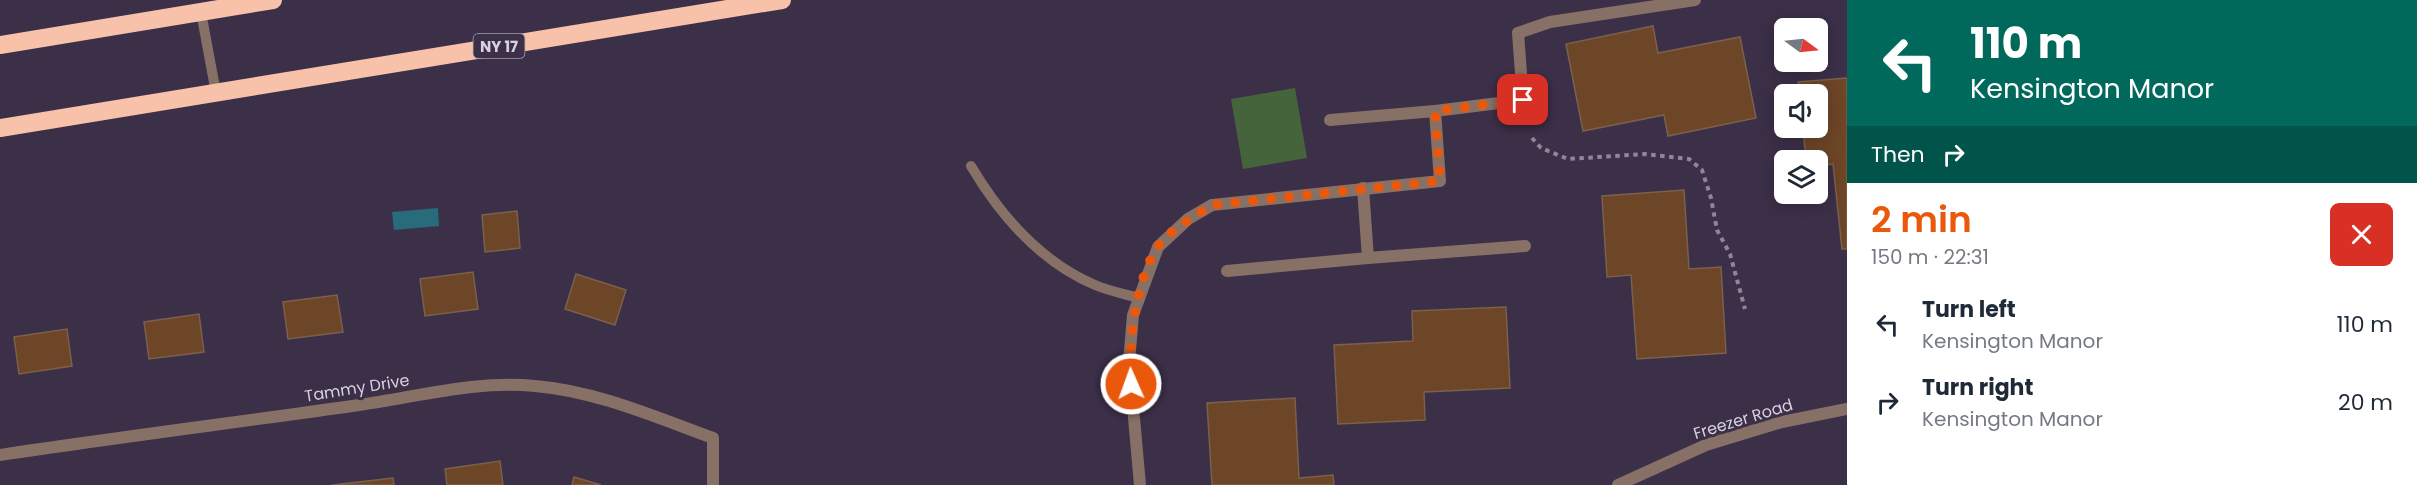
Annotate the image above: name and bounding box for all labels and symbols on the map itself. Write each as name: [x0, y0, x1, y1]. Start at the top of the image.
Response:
north arrow: [1774, 18, 1828, 72]
road number: NY 17: [474, 34, 524, 58]
pin: [1497, 74, 1548, 125]
position arrow: [1099, 352, 1163, 416]
street label: Tammy Drive: [303, 368, 411, 408]
street label: Freezer Road: [1690, 393, 1796, 445]

